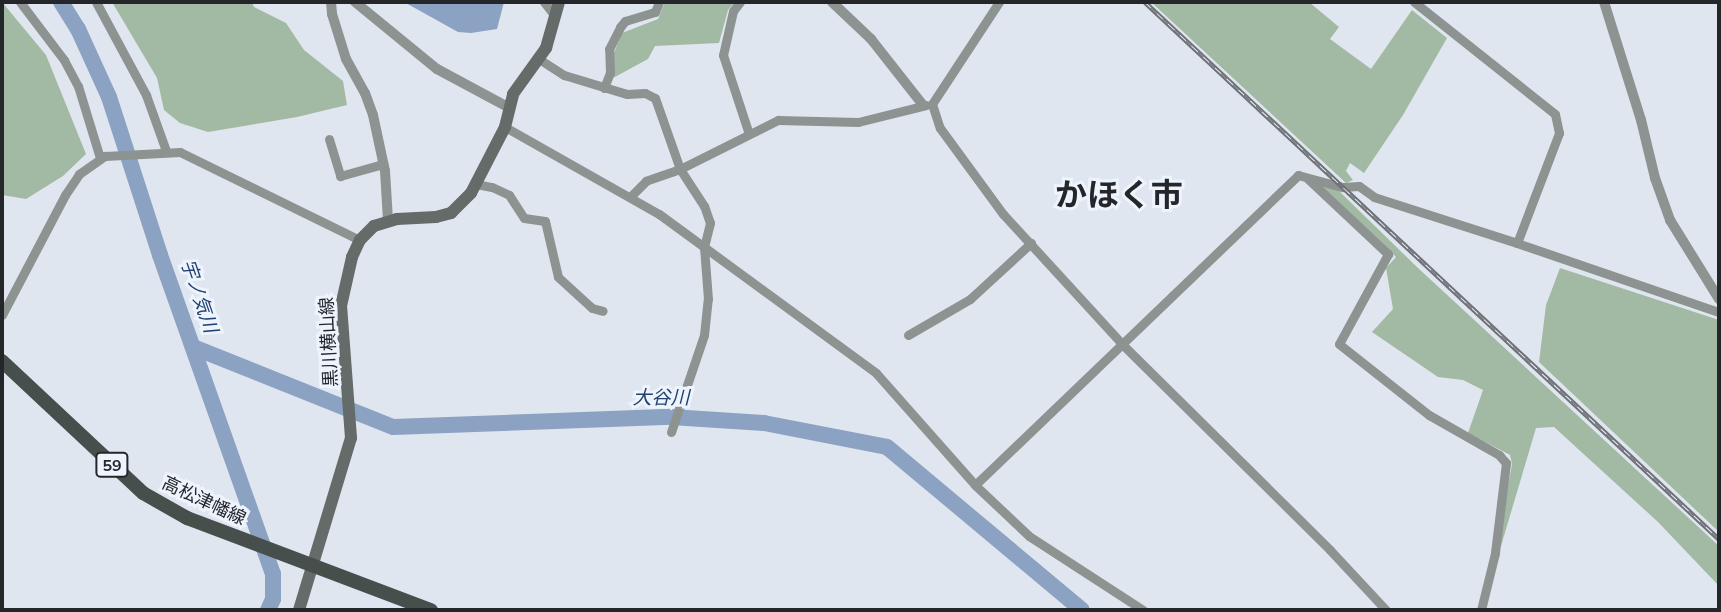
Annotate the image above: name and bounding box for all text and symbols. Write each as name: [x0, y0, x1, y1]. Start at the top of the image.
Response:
district label: かほく市: [1055, 175, 1183, 213]
water label: 宇ノ気川: [176, 256, 222, 336]
street label: 黒川横山線: [316, 296, 342, 388]
water label: 大谷川: [633, 387, 689, 409]
road number: 59: [94, 452, 130, 478]
street label: 高松津幡線: [159, 472, 249, 530]

